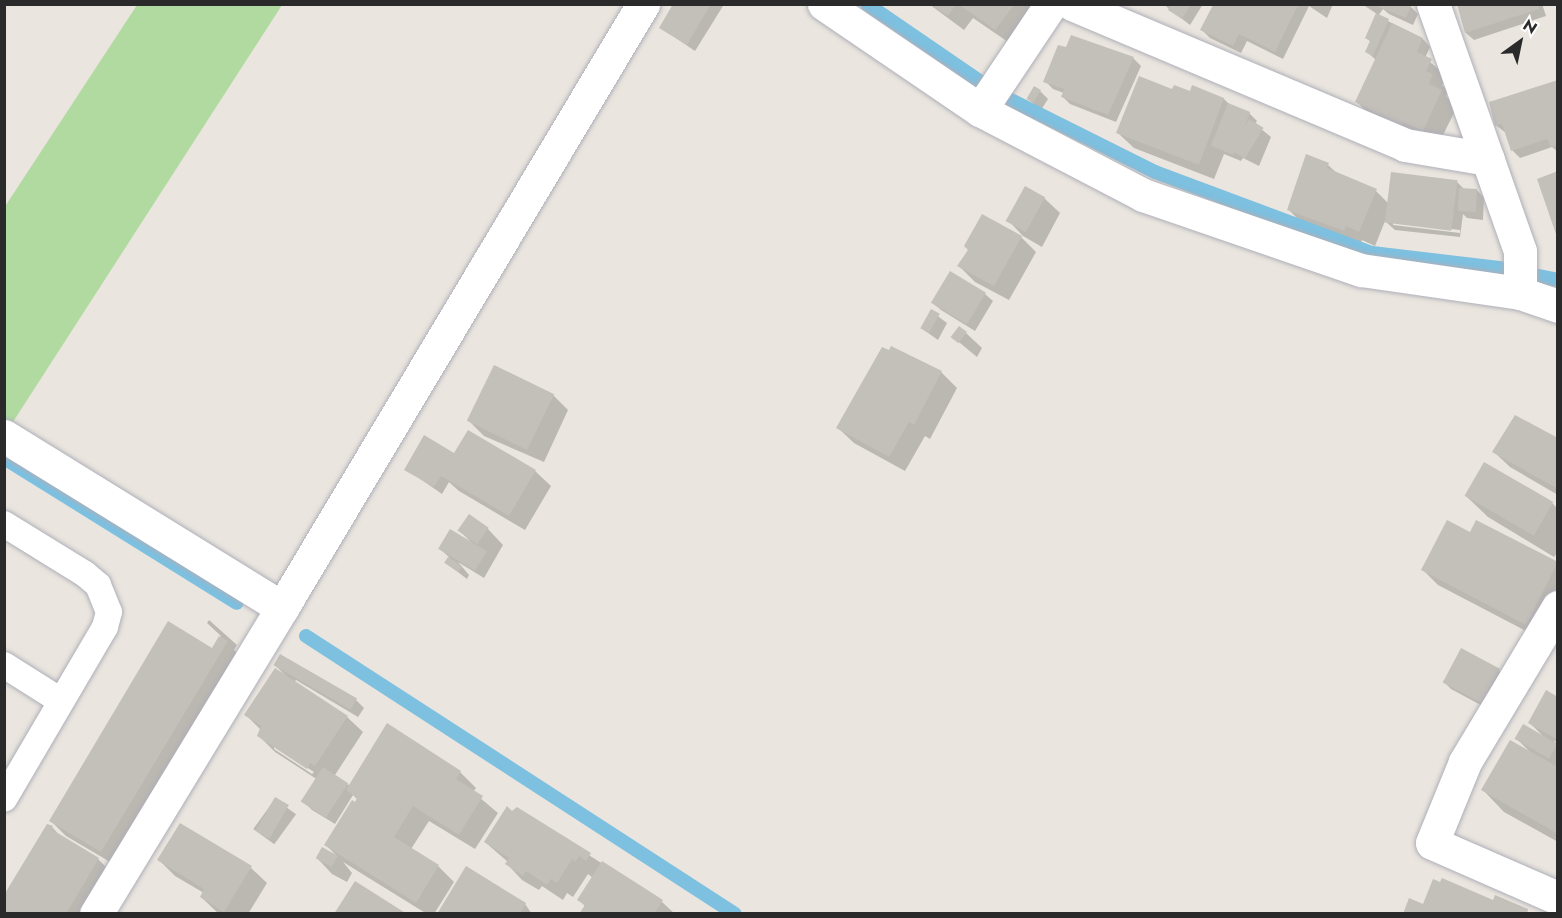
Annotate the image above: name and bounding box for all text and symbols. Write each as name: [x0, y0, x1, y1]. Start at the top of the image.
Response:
north arrow: [1490, 12, 1550, 72]
text: N: [1518, 13, 1542, 40]

